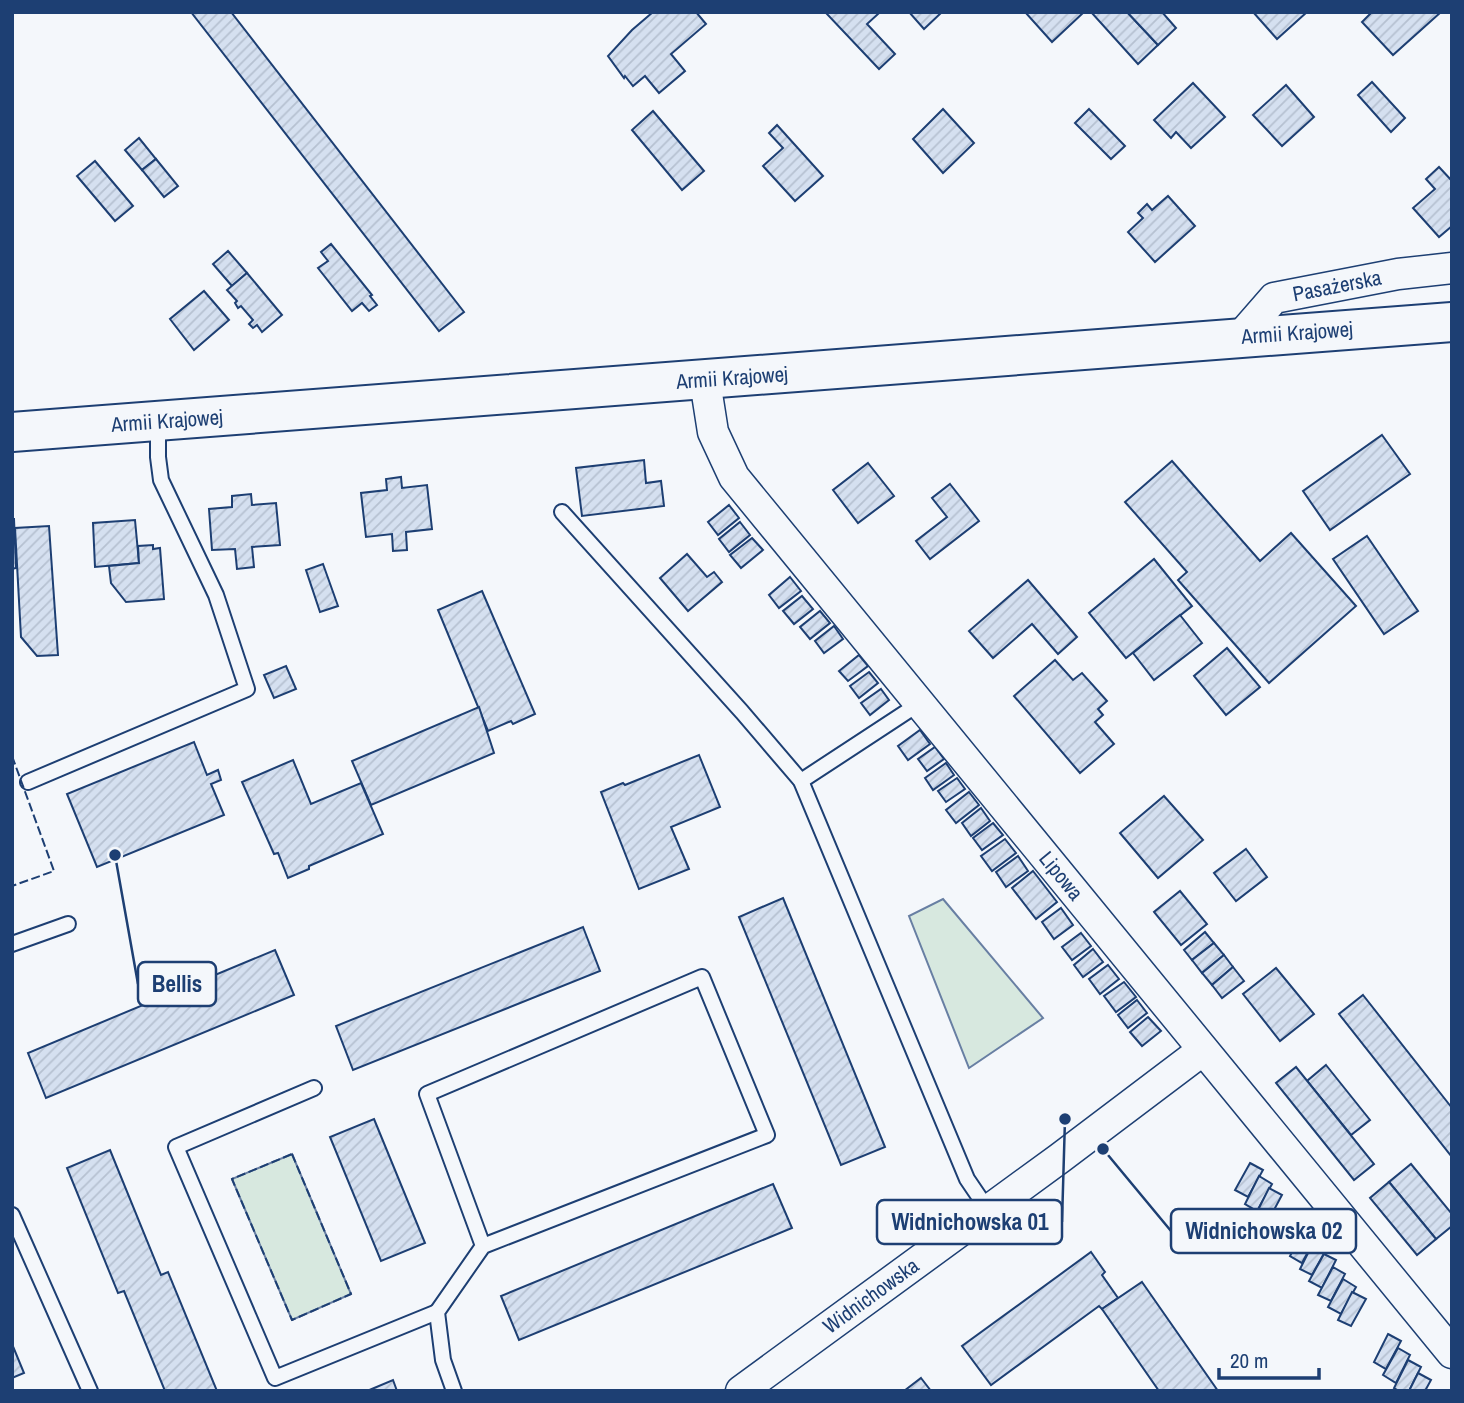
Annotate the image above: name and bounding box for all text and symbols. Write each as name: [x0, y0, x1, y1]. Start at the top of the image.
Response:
street label: Pasażerska: [1290, 263, 1384, 308]
street label: Armii Krajowej: [1239, 314, 1354, 351]
street label: Armii Krajowej: [674, 359, 789, 396]
street label: Armii Krajowej: [109, 402, 224, 439]
street label: Lipowa: [1033, 845, 1090, 907]
callout: Bellis: [138, 962, 216, 1006]
text: Bellis: [152, 968, 202, 999]
callout: Widnichowska 01: [877, 1200, 1062, 1244]
text: Widnichowska 01: [891, 1206, 1049, 1237]
callout: Widnichowska 02: [1171, 1209, 1356, 1253]
text: Widnichowska 02: [1185, 1215, 1343, 1246]
street label: Widnichowska: [817, 1251, 925, 1340]
scale bar: [1219, 1336, 1319, 1380]
text: 20 m: [1230, 1346, 1268, 1375]

